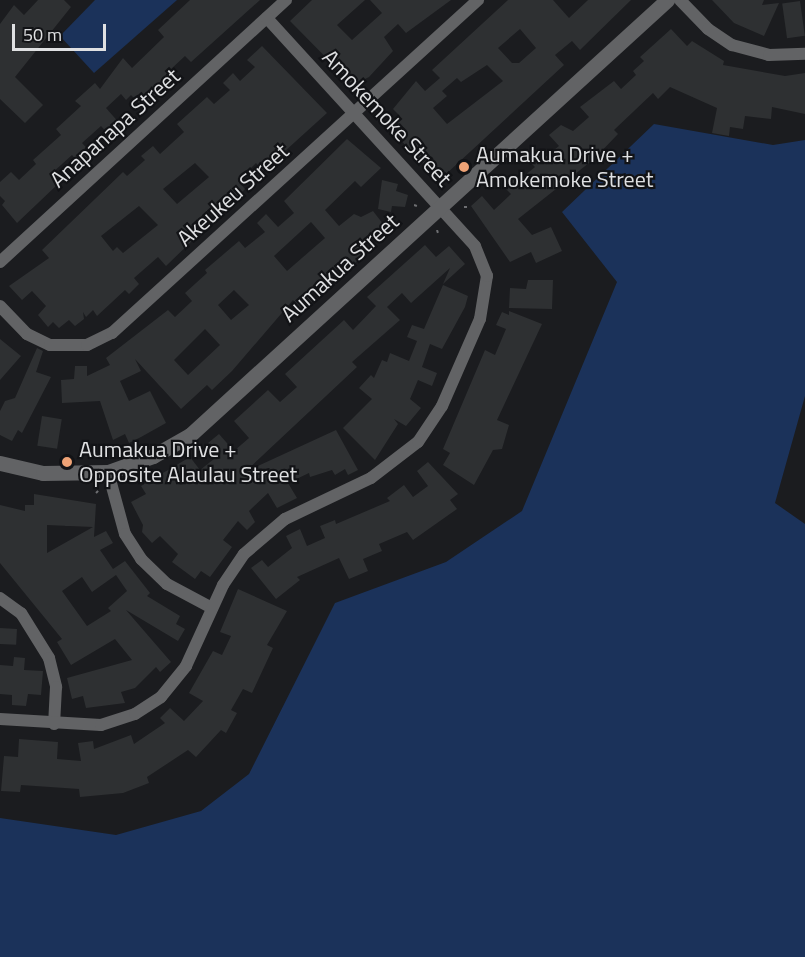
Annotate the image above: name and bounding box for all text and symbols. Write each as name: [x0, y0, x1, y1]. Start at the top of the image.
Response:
scale bar: [15, 12, 110, 50]
text: 50 m: [23, 21, 62, 48]
street label: Amokemoke Street: [317, 44, 457, 192]
street label: Anapanapa Street: [45, 63, 185, 193]
street label: Akeukeu Street: [172, 138, 294, 252]
place label: Aumakua Drive + Amokemoke Street: [476, 141, 653, 192]
marker: Aumakua Drive + Amokemoke Street: [457, 160, 471, 174]
street label: Aumakua Street: [276, 208, 404, 328]
place label: Aumakua Drive + Opposite Alaulau Street: [79, 436, 297, 488]
marker: Aumakua Drive + Opposite Alaulau Street: [60, 455, 74, 469]

